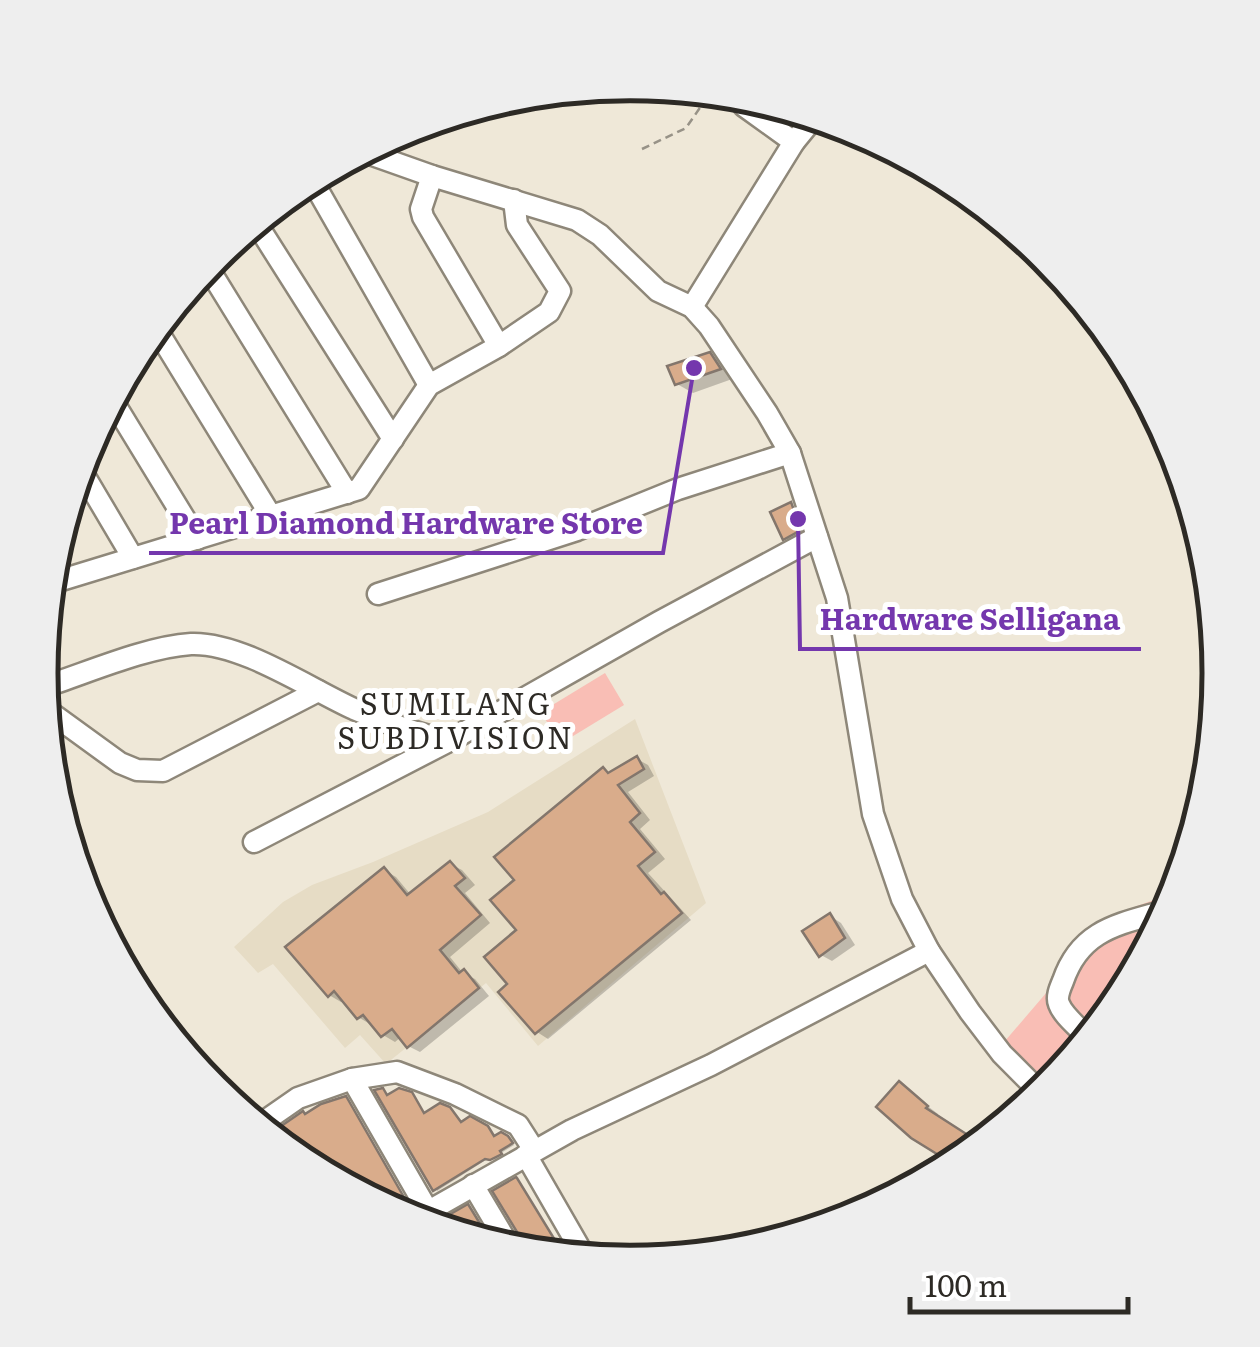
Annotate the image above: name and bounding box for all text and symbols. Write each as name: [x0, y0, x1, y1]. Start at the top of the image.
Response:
callout: Pearl Diamond Hardware Store: [149, 493, 663, 553]
text: Pearl Diamond Hardware Store: [169, 499, 643, 543]
callout: Hardware Selligana: [800, 589, 1141, 649]
text: Hardware Selligana: [820, 595, 1121, 639]
district label: SUMILANG SUBDIVISION: [337, 680, 575, 758]
scale bar: [910, 1252, 1128, 1314]
text: 100 m: [925, 1262, 1007, 1306]

